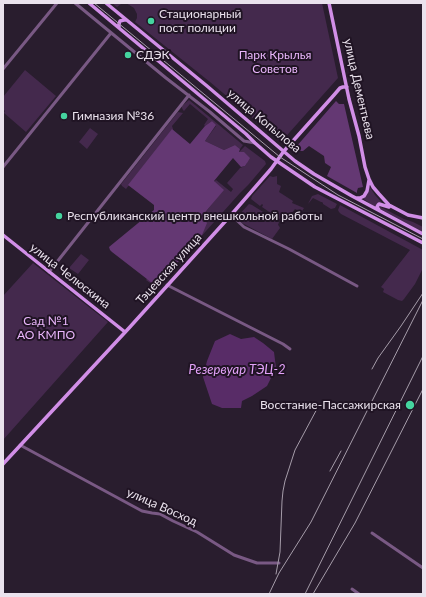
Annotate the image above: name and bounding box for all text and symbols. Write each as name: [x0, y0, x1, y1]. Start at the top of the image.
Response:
place label: Стационарный пост полиции: [159, 7, 241, 35]
marker: Стационарный пост полиции: [146, 16, 156, 26]
street label: улица Дементьева: [340, 37, 378, 141]
place label: СДЭК: [136, 48, 170, 62]
park label: Парк Крылья Советов: [239, 48, 311, 76]
marker: СДЭК: [123, 50, 133, 60]
street label: улица Копылова: [224, 86, 304, 156]
place label: Гимназия №36: [72, 109, 154, 123]
marker: Гимназия №36: [59, 111, 69, 121]
place label: Республиканский центр внешкольной работы: [67, 209, 322, 223]
marker: Республиканский центр внешкольной работы: [54, 211, 64, 221]
street label: Тэцевская улица: [133, 230, 205, 308]
street label: улица Челюскина: [27, 240, 113, 312]
park label: Сад №1 АО КМПО: [17, 314, 75, 342]
water label: Резервуар ТЭЦ-2: [188, 362, 286, 378]
place label: Восстание-Пассажирская: [260, 398, 401, 412]
marker: Восстание-Пассажирская: [404, 399, 416, 411]
street label: улица Восход: [124, 485, 200, 529]

